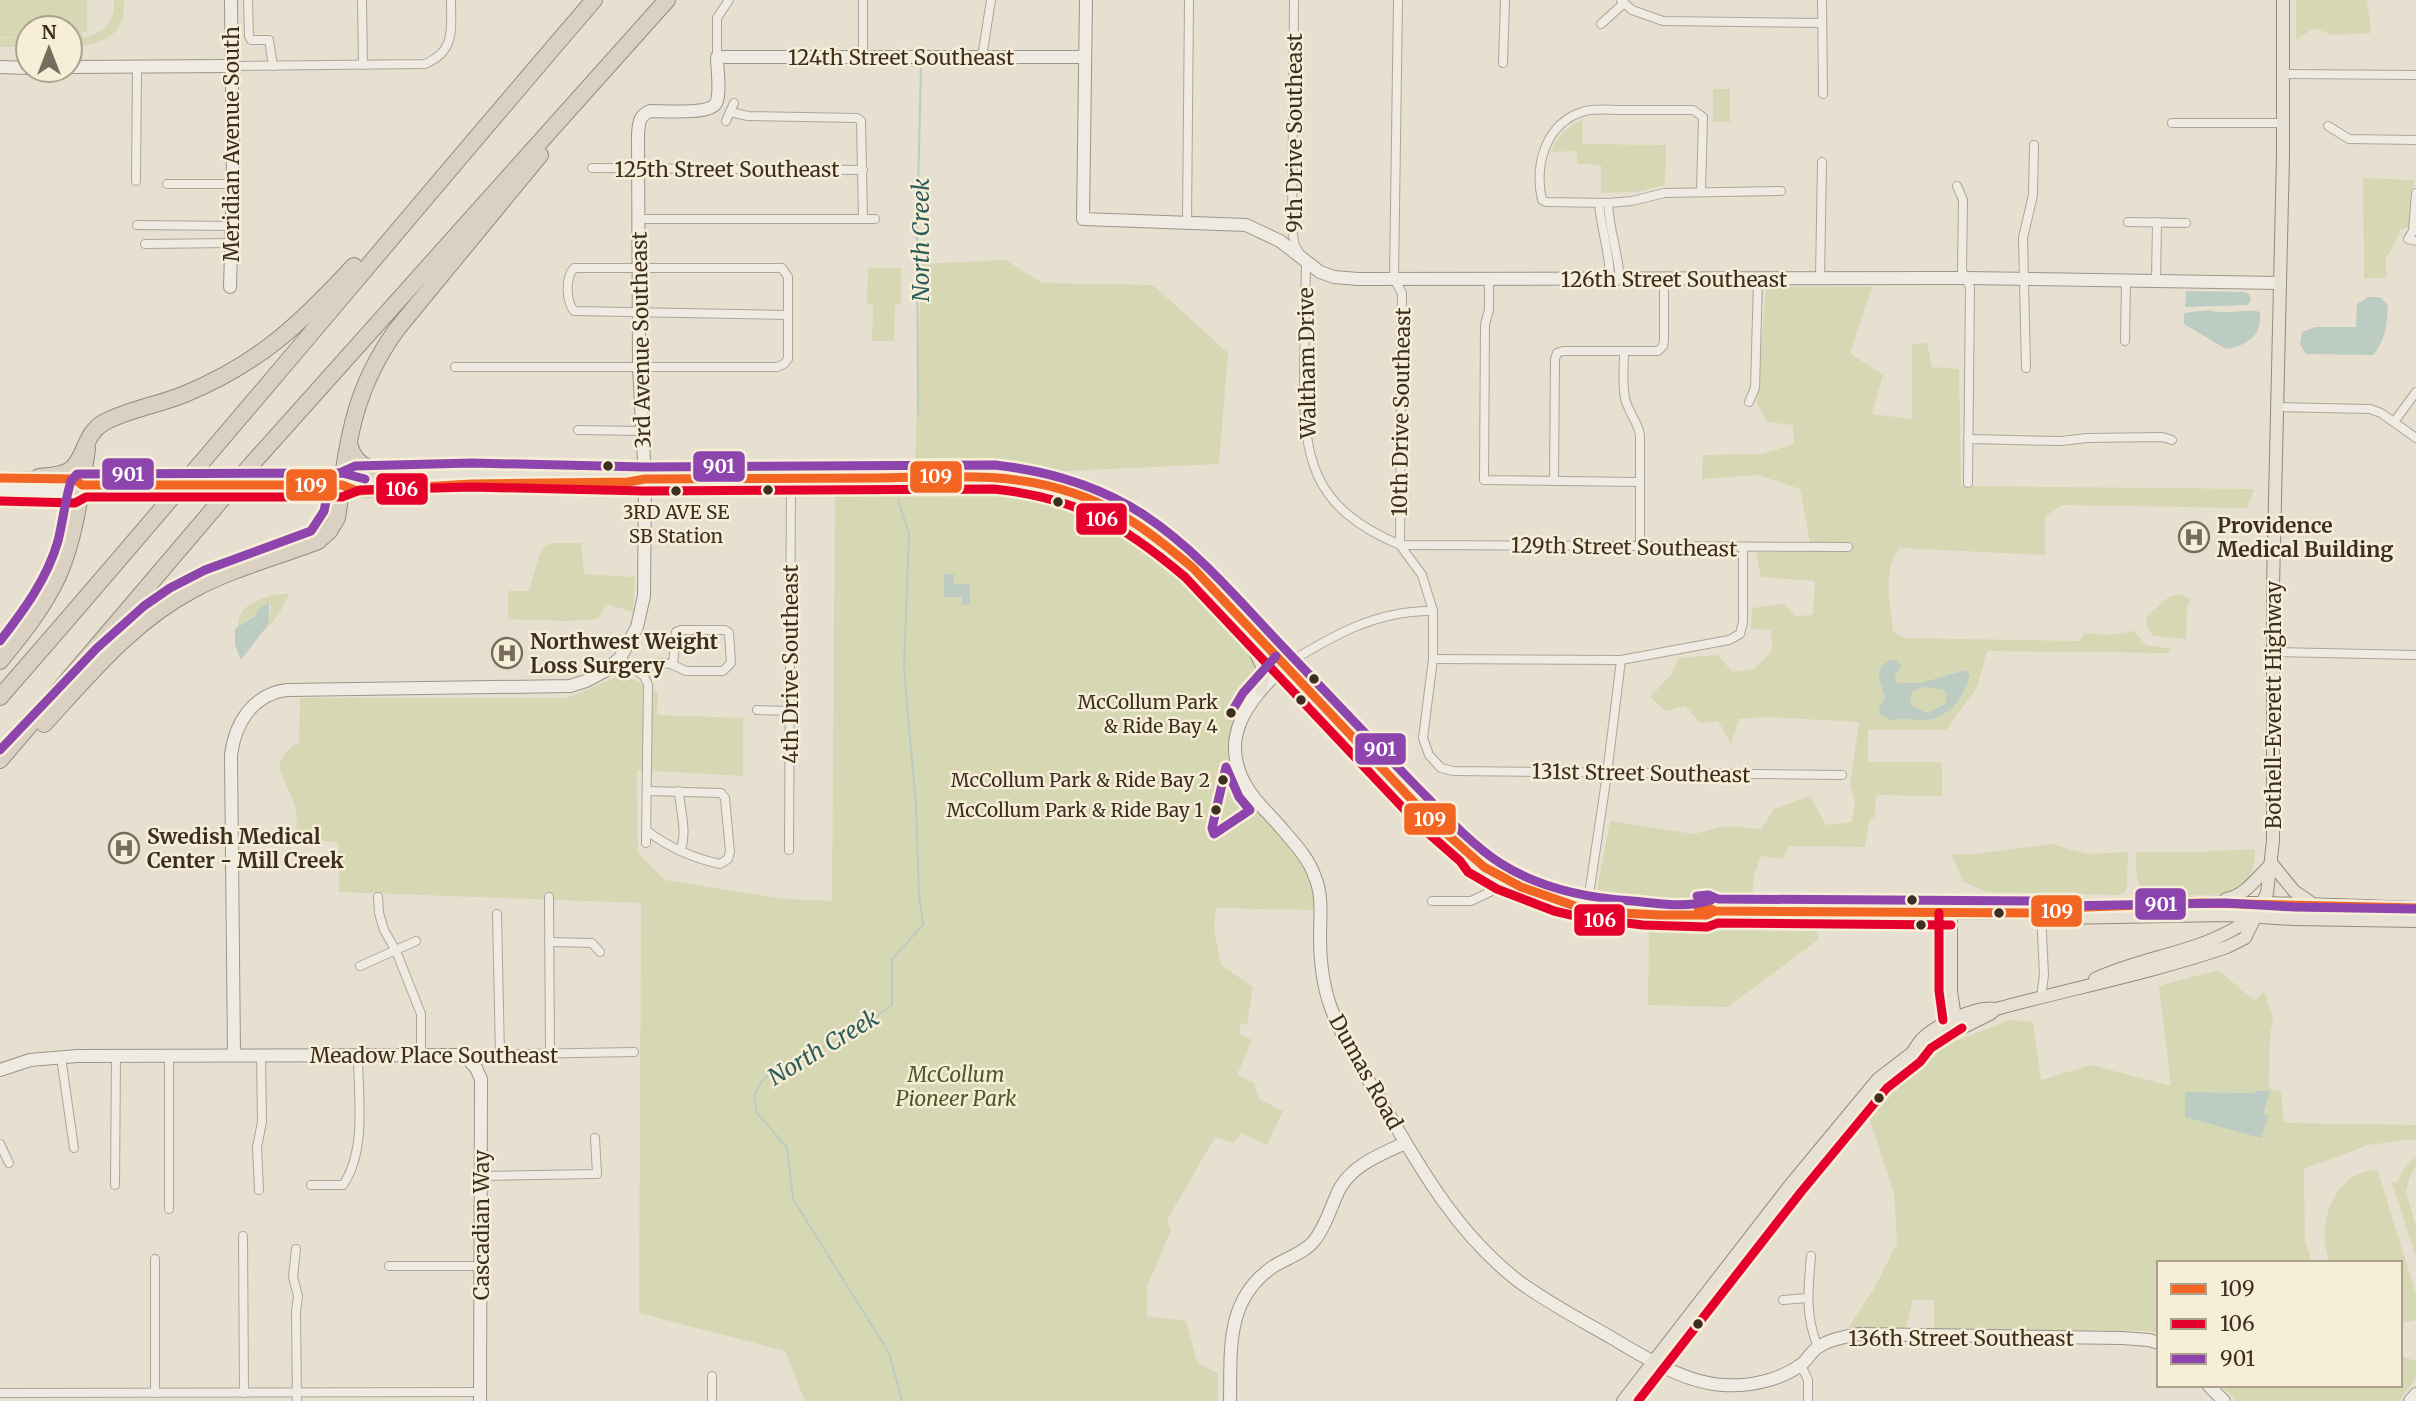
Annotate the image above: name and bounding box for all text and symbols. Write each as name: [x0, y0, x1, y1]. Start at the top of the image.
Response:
north arrow: [14, 14, 84, 84]
text: N: [41, 20, 57, 44]
street label: Meridian Avenue South: [218, 26, 245, 262]
street label: 9th Drive Southeast: [1281, 33, 1308, 233]
street label: 124th Street Southeast: [788, 44, 1014, 71]
street label: 125th Street Southeast: [614, 156, 840, 183]
water label: North Creek: [906, 178, 935, 302]
street label: 3rd Avenue Southeast: [626, 231, 656, 449]
street label: 126th Street Southeast: [1561, 266, 1787, 293]
street label: Waltham Drive: [1292, 287, 1322, 440]
street label: 10th Drive Southeast: [1386, 307, 1416, 517]
line badge: 901: [692, 450, 746, 483]
text: 901: [703, 454, 735, 478]
line badge: 901: [101, 457, 155, 491]
unlabelled marker: [601, 459, 615, 473]
line badge: 109: [909, 460, 963, 494]
text: 901: [112, 462, 144, 486]
text: 109: [920, 464, 952, 488]
line badge: 109: [285, 468, 338, 502]
line badge: 106: [375, 472, 429, 506]
text: 109: [295, 473, 327, 497]
text: 106: [386, 477, 418, 501]
unlabelled marker: [761, 483, 775, 497]
marker: 3RD AVE SE SB Station: [669, 484, 683, 498]
unlabelled marker: [1051, 495, 1065, 509]
place label: 3RD AVE SE SB Station: [623, 500, 729, 548]
line badge: 106: [1075, 502, 1128, 536]
text: 106: [1086, 507, 1118, 531]
place label: Providence Medical Building: [2217, 512, 2393, 563]
hospital icon: Providence Medical Building: [2177, 520, 2211, 554]
street label: 129th Street Southeast: [1511, 532, 1737, 562]
street label: 4th Drive Southeast: [777, 564, 804, 764]
street label: Bothell-Everett Highway: [2260, 580, 2287, 829]
place label: Northwest Weight Loss Surgery: [530, 628, 719, 679]
hospital icon: Northwest Weight Loss Surgery: [490, 636, 524, 670]
unlabelled marker: [1307, 672, 1321, 686]
place label: McCollum Park & Ride Bay 4: [1078, 690, 1218, 738]
unlabelled marker: [1294, 693, 1308, 707]
marker: McCollum Park & Ride Bay 4: [1224, 706, 1238, 720]
line badge: 901: [1354, 732, 1407, 766]
text: 901: [1364, 737, 1396, 761]
street label: 131st Street Southeast: [1532, 758, 1750, 788]
place label: McCollum Park & Ride Bay 2: [951, 768, 1210, 792]
marker: McCollum Park & Ride Bay 2: [1216, 773, 1230, 787]
place label: McCollum Park & Ride Bay 1: [947, 798, 1203, 822]
line badge: 109: [1403, 802, 1457, 836]
marker: McCollum Park & Ride Bay 1: [1209, 803, 1223, 817]
text: 109: [1414, 807, 1446, 831]
place label: Swedish Medical Center - Mill Creek: [147, 823, 344, 874]
hospital icon: Swedish Medical Center - Mill Creek: [107, 831, 141, 865]
line badge: 901: [2134, 887, 2187, 921]
text: 901: [2145, 892, 2177, 916]
unlabelled marker: [1905, 893, 1919, 907]
line badge: 109: [2030, 894, 2083, 928]
text: 109: [2041, 899, 2073, 923]
line badge: 106: [1573, 903, 1626, 937]
unlabelled marker: [1992, 906, 2006, 920]
text: 106: [1584, 908, 1616, 932]
unlabelled marker: [1914, 918, 1928, 932]
water label: North Creek: [762, 1002, 884, 1091]
street label: Dumas Road: [1323, 1010, 1409, 1135]
street label: Meadow Place Southeast: [310, 1042, 558, 1069]
park label: McCollum Pioneer Park: [895, 1061, 1017, 1112]
unlabelled marker: [1872, 1091, 1886, 1105]
street label: Cascadian Way: [468, 1149, 495, 1300]
legend: [2157, 1261, 2402, 1387]
text: 109: [2220, 1275, 2255, 1302]
text: 106: [2220, 1310, 2255, 1337]
unlabelled marker: [1691, 1317, 1705, 1331]
street label: 136th Street Southeast: [1848, 1325, 2074, 1352]
text: 901: [2220, 1345, 2255, 1372]

